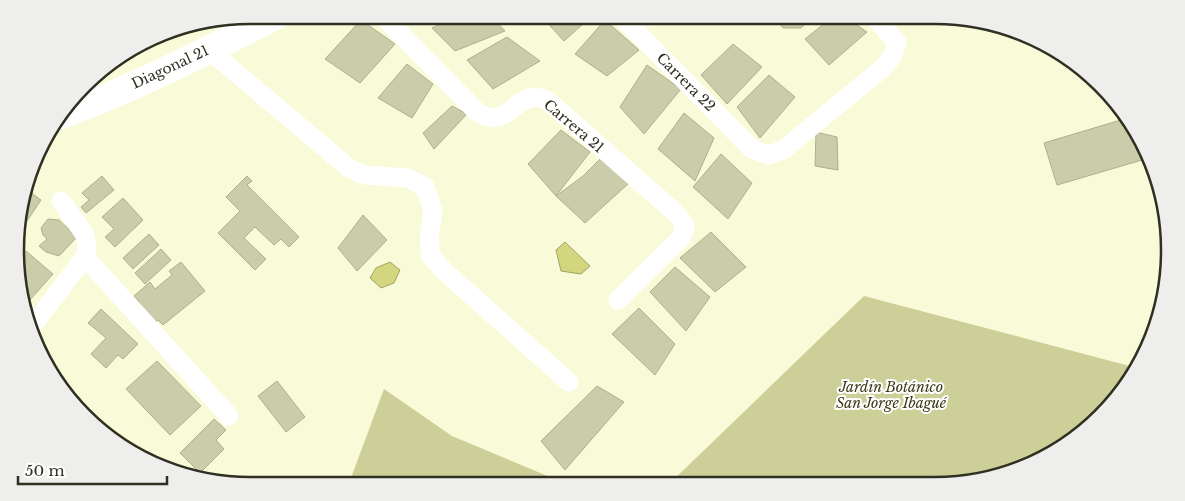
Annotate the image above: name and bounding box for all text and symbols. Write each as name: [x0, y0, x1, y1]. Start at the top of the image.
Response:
street label: Diagonal 21: [128, 41, 212, 93]
street label: Carrera 22: [653, 49, 719, 115]
street label: Carrera 21: [540, 96, 608, 156]
park label: Jardín Botánico San Jorge Ibagué: [836, 378, 948, 412]
scale bar: [18, 454, 166, 486]
text: 50 m: [25, 461, 65, 480]

